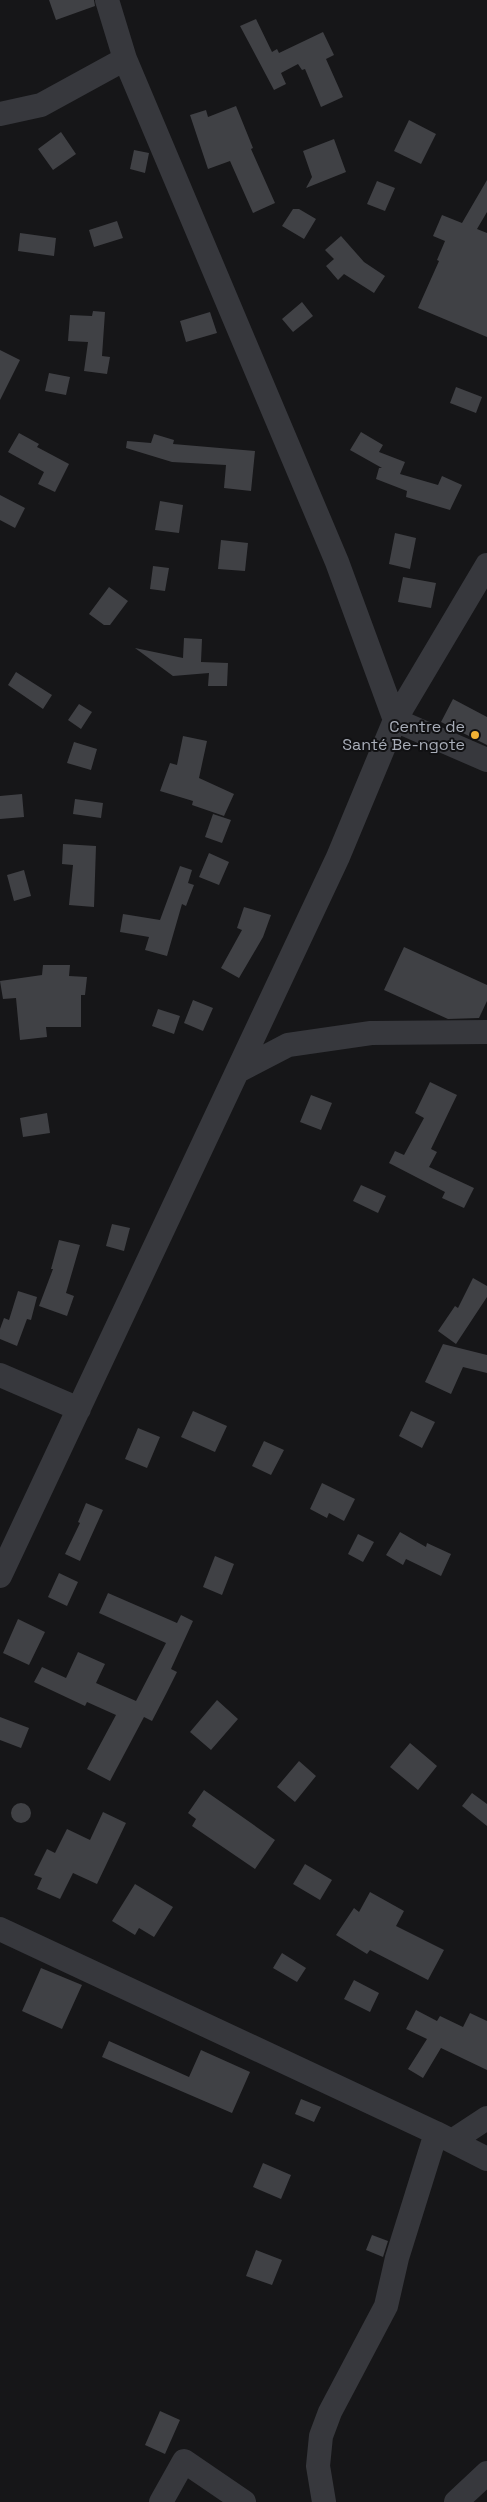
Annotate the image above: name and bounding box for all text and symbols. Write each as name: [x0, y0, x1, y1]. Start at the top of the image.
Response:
place label: Centre de Santé Be-ngote: [342, 716, 465, 755]
marker: Centre de Santé Be-ngote: [469, 729, 481, 741]

